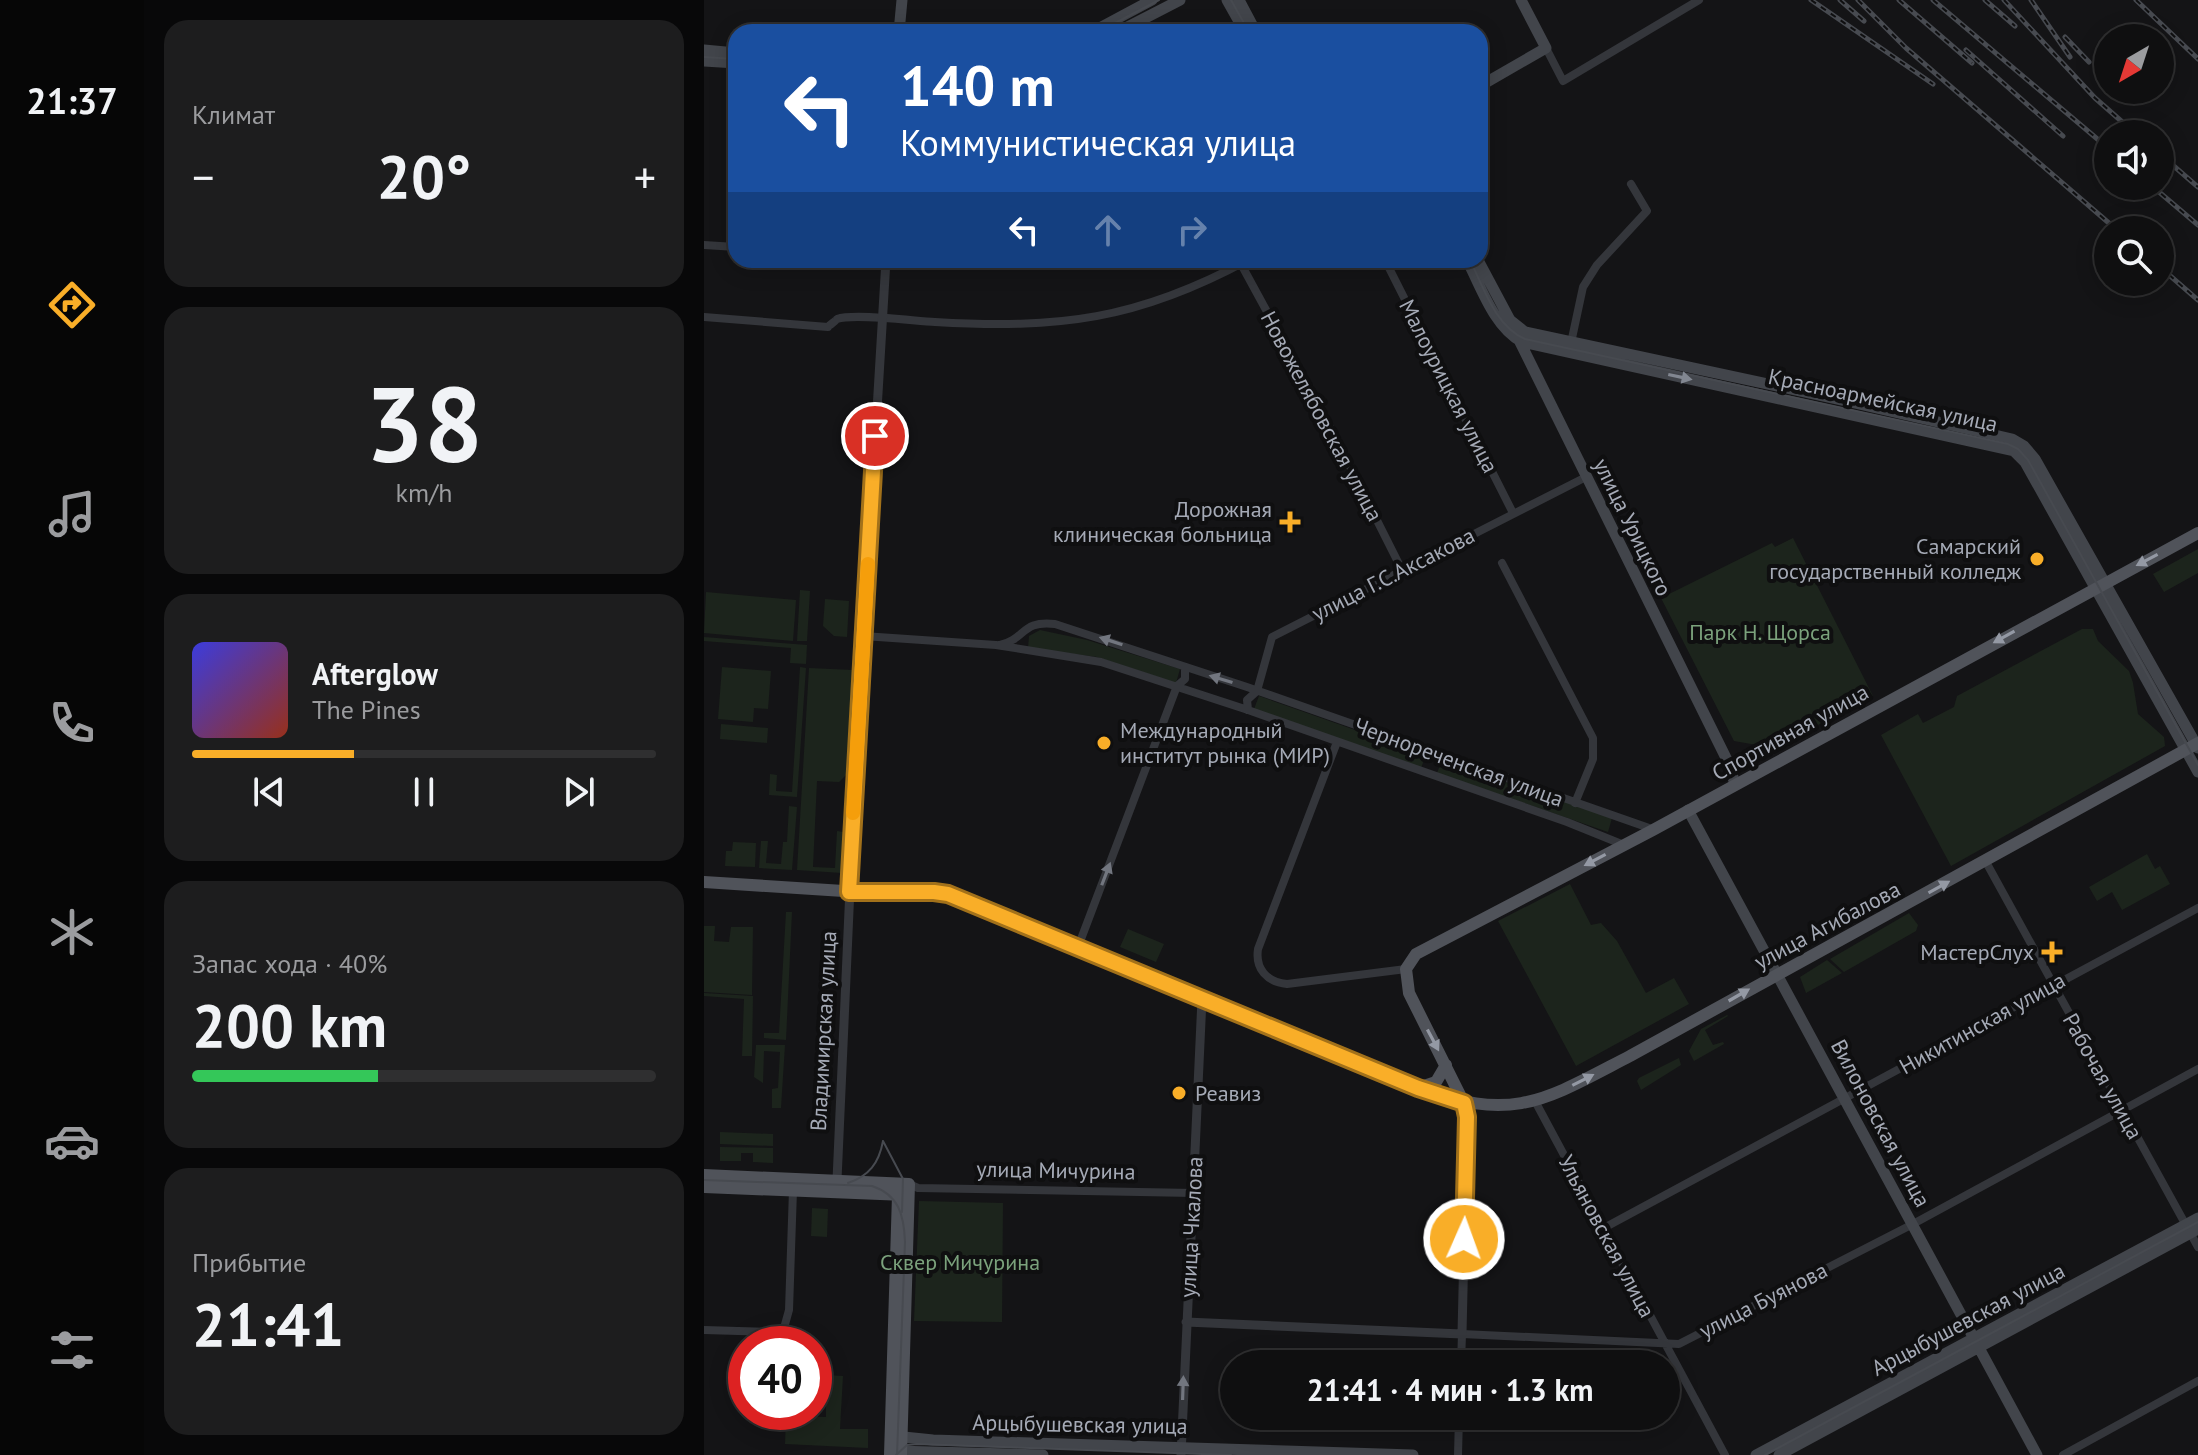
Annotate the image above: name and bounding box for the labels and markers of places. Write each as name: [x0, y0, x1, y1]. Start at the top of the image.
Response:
pin: [841, 402, 909, 470]
place label: Дорожная клиническая больница: [1053, 495, 1272, 548]
marker: Дорожная клиническая больница: [1279, 511, 1301, 533]
place label: Самарский государственный колледж: [1769, 532, 2021, 585]
marker: Самарский государственный колледж: [2028, 550, 2046, 568]
place label: Международный институт рынка (МИР): [1120, 716, 1330, 769]
marker: Международный институт рынка (МИР): [1095, 734, 1113, 752]
place label: МастерСлух: [1920, 938, 2034, 966]
marker: МастерСлух: [2041, 941, 2063, 963]
place label: Реавиз: [1195, 1079, 1261, 1107]
marker: Реавиз: [1170, 1084, 1188, 1102]

